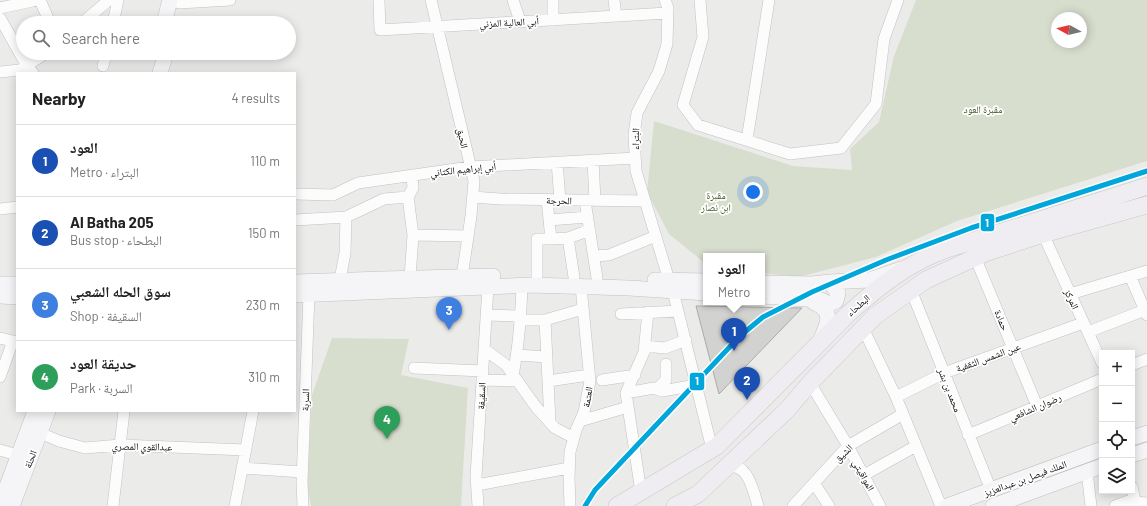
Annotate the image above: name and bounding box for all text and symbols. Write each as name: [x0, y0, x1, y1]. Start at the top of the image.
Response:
north arrow: [1051, 12, 1087, 48]
street label: أبي العالية المزني: [479, 14, 539, 32]
search box: [16, 16, 296, 60]
icon: search: [30, 27, 52, 49]
text: Search here: [62, 29, 140, 47]
text: Nearby: [32, 88, 86, 108]
text: 4 results: [232, 90, 280, 106]
park label: مقبرة العود: [964, 103, 1003, 115]
street label: الحبق: [454, 127, 471, 150]
street label: البتراء: [629, 128, 641, 150]
text: العود: [70, 138, 98, 156]
text: 1: [43, 153, 47, 169]
text: 110 m: [250, 153, 280, 169]
street label: أبي إبراهيم الكتاني: [429, 160, 497, 181]
text: Metro · البتراء: [70, 164, 139, 180]
your location: [743, 182, 763, 202]
park label: مقبرة ابن نصار: [700, 189, 731, 214]
street label: الحرجة: [546, 194, 572, 206]
text: Al Batha 205: [70, 213, 154, 231]
line badge: 1: [980, 213, 995, 232]
text: 1: [985, 216, 989, 229]
text: 2: [41, 225, 49, 241]
text: 150 m: [248, 225, 280, 241]
text: Bus stop · البطحاء: [70, 232, 162, 248]
popup: [703, 253, 765, 305]
text: العود: [718, 259, 746, 277]
text: سوق الحله الشعبي: [70, 282, 171, 300]
text: Metro: [718, 284, 750, 300]
street label: المركز: [1062, 286, 1082, 311]
street label: البطحاء: [844, 292, 872, 319]
text: 3: [41, 297, 49, 313]
text: 230 m: [246, 297, 280, 313]
pin: 3: [436, 297, 462, 330]
text: Shop · السقيفة: [70, 308, 142, 324]
street label: حمادة: [992, 308, 1012, 333]
pin: 1: [721, 318, 747, 351]
street label: عين الشمس الثقفية: [954, 340, 1022, 375]
map controls: [1099, 350, 1135, 494]
button: +: [1099, 350, 1135, 386]
text: حديقة العود: [70, 354, 136, 372]
street label: محمد بن بشر: [934, 365, 964, 414]
pin: 2: [734, 367, 760, 400]
text: 4: [41, 369, 49, 385]
text: 310 m: [248, 369, 280, 385]
line badge: 1: [689, 372, 705, 391]
text: 1: [695, 374, 699, 387]
text: Park · السربة: [70, 380, 133, 396]
street label: السقيفة: [474, 382, 488, 410]
street label: العتمة: [579, 386, 595, 408]
button: −: [1099, 386, 1135, 422]
street label: السربة: [299, 389, 312, 411]
street label: رضوان الشافعي: [1007, 391, 1064, 426]
pin: 4: [374, 406, 400, 439]
button: locate: [1099, 422, 1135, 458]
street label: عبدالقوي المصري: [112, 439, 172, 455]
street label: الشيق: [831, 441, 855, 465]
street label: الحلة: [21, 448, 39, 470]
street label: المواقيتي: [848, 457, 877, 494]
street label: الملك فيصل بن عبدالعزيز: [981, 457, 1068, 500]
button: layers: [1099, 458, 1135, 494]

